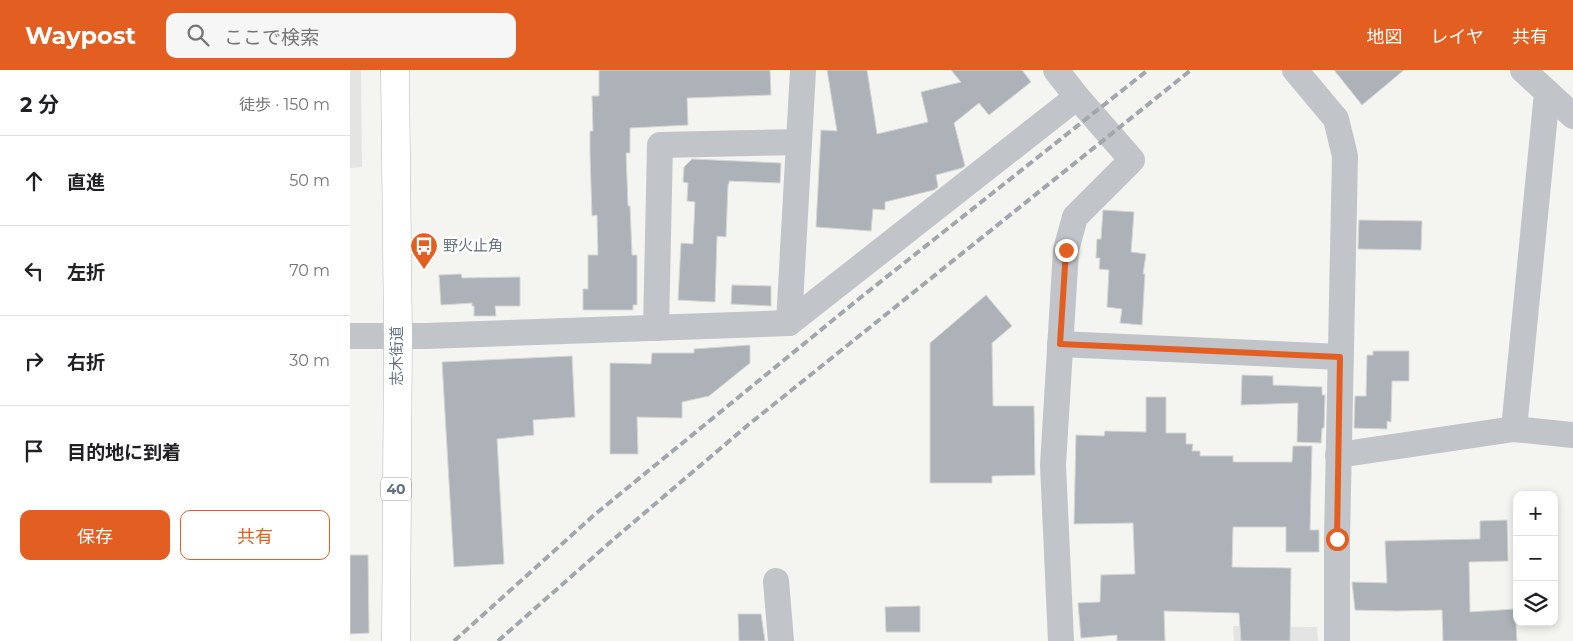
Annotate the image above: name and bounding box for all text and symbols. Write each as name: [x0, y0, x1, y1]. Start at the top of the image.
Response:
search box: [166, 13, 516, 58]
text: Waypost: [25, 21, 136, 50]
icon: search: [184, 21, 212, 49]
text: ここで検索: [224, 26, 319, 49]
text: 地図: [1367, 26, 1403, 48]
text: レイヤ: [1431, 26, 1484, 48]
text: 共有: [1512, 26, 1548, 48]
text: 2 分: [20, 92, 59, 117]
text: 徒歩 · 150 m: [239, 95, 330, 114]
icon: ahead: [20, 167, 48, 195]
text: 直進: [67, 171, 105, 194]
text: 50 m: [289, 171, 330, 190]
bus stop icon: 野火止角: [409, 231, 439, 270]
place label: 野火止角: [443, 236, 503, 255]
route end: [1055, 239, 1078, 262]
icon: left: [20, 257, 48, 285]
text: 左折: [67, 261, 105, 284]
text: 70 m: [289, 261, 330, 280]
street label: 志木街道: [387, 326, 406, 386]
icon: right: [20, 347, 48, 375]
text: 右折: [67, 351, 105, 374]
text: 30 m: [289, 351, 330, 370]
icon: arrive: [20, 437, 48, 465]
text: 目的地に到着: [67, 441, 181, 464]
road number: 40: [381, 478, 411, 500]
map controls: [1513, 491, 1558, 626]
button: +: [1513, 491, 1558, 536]
button: 保存: [20, 510, 170, 560]
button: 共有: [180, 510, 330, 560]
route start: [1326, 528, 1349, 551]
button: −: [1513, 536, 1558, 581]
button: layers: [1513, 581, 1558, 626]

